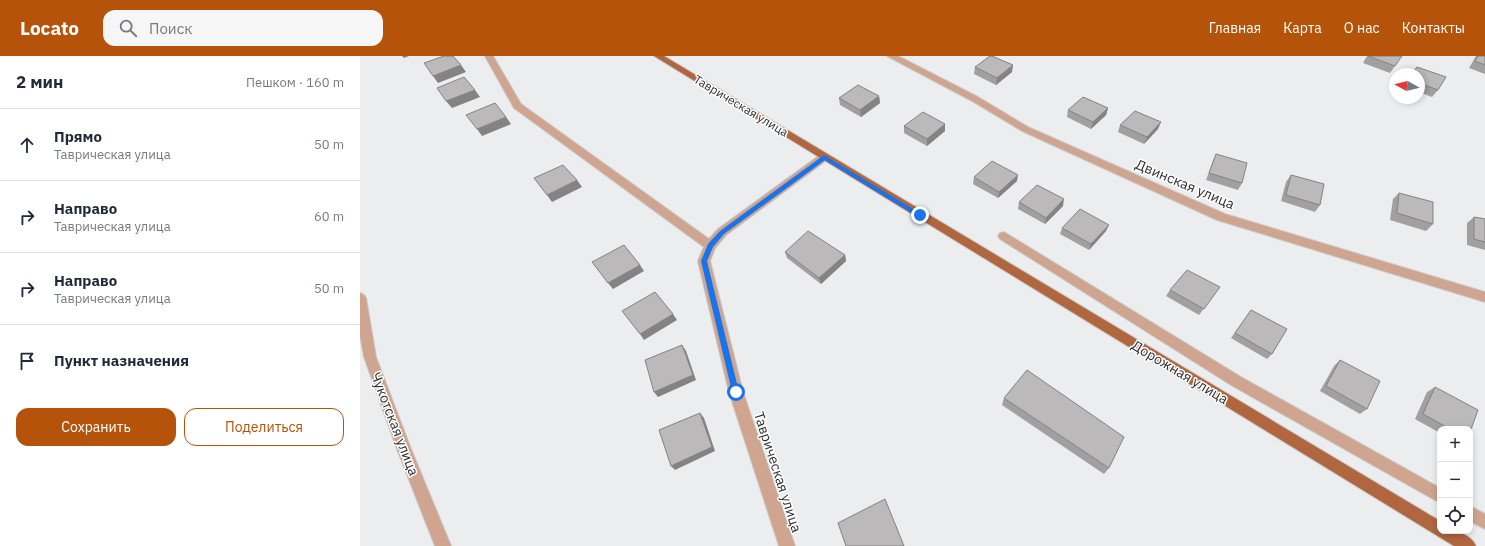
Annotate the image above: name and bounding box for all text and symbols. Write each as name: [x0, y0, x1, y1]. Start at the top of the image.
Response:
search box: [103, 10, 383, 46]
text: Locato: [20, 16, 79, 40]
icon: search: [117, 17, 139, 39]
text: Поиск: [149, 19, 192, 38]
text: Главная: [1209, 19, 1261, 37]
text: Карта: [1283, 19, 1322, 37]
text: О нас: [1344, 19, 1380, 37]
text: Контакты: [1402, 19, 1465, 37]
north arrow: [1389, 68, 1425, 104]
text: 2 мин: [16, 71, 63, 93]
street label: Таврическая улица: [691, 71, 792, 140]
text: Пешком · 160 m: [246, 74, 344, 91]
text: Прямо: [54, 127, 102, 146]
icon: ahead: [16, 134, 38, 156]
text: 50 m: [314, 136, 344, 153]
text: Таврическая улица: [54, 146, 171, 163]
street label: Двинская улица: [1133, 155, 1238, 213]
text: Направо: [54, 199, 117, 218]
icon: right: [16, 206, 38, 228]
route end: [911, 206, 929, 224]
text: 60 m: [314, 208, 344, 225]
text: Таврическая улица: [54, 218, 171, 235]
text: Направо: [54, 271, 117, 290]
icon: right: [16, 278, 38, 300]
text: 50 m: [314, 280, 344, 297]
text: Таврическая улица: [54, 290, 171, 307]
street label: Дорожная улица: [1128, 336, 1232, 408]
icon: arrive: [16, 350, 38, 372]
text: Пункт назначения: [54, 351, 189, 370]
street label: Чукотская улица: [367, 370, 423, 479]
route start: [727, 383, 745, 401]
button: Сохранить: [16, 408, 176, 446]
button: Поделиться: [184, 408, 344, 446]
street label: Таврическая улица: [750, 410, 806, 535]
map controls: [1437, 426, 1473, 534]
button: +: [1437, 426, 1473, 462]
button: −: [1437, 462, 1473, 498]
button: locate: [1437, 498, 1473, 534]

